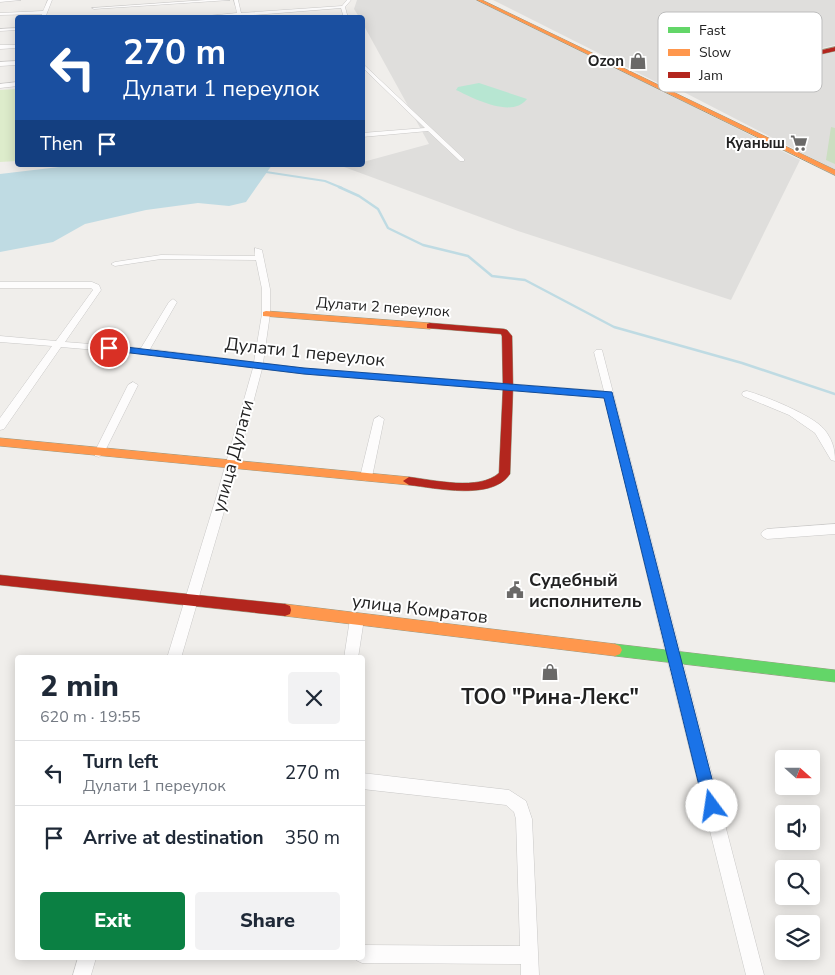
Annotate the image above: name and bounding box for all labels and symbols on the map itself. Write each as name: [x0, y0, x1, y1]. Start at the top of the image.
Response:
legend: [658, 12, 822, 92]
text: Fast: [699, 21, 725, 40]
text: Slow: [699, 43, 731, 62]
place label: Ozon: [588, 51, 624, 71]
shop icon: Ozon: [628, 51, 648, 71]
text: Jam: [698, 66, 723, 85]
place label: Куаныш: [726, 133, 785, 153]
supermarket icon: Куаныш: [789, 133, 809, 153]
street label: Дулати 2 переулок: [316, 292, 451, 322]
pin: [88, 327, 130, 369]
street label: Дулати 1 переулок: [224, 332, 387, 372]
street label: улица Дулати: [206, 397, 260, 515]
place label: Судебный исполнитель: [529, 568, 642, 613]
public building icon: Судебный исполнитель: [505, 580, 525, 600]
street label: улица Комратов: [351, 589, 489, 629]
shop icon: ТОО "Рина-Лекс": [540, 662, 560, 682]
place label: ТОО "Рина-Лекс": [461, 683, 639, 711]
north arrow: [775, 750, 820, 795]
position arrow: [685, 779, 737, 831]

